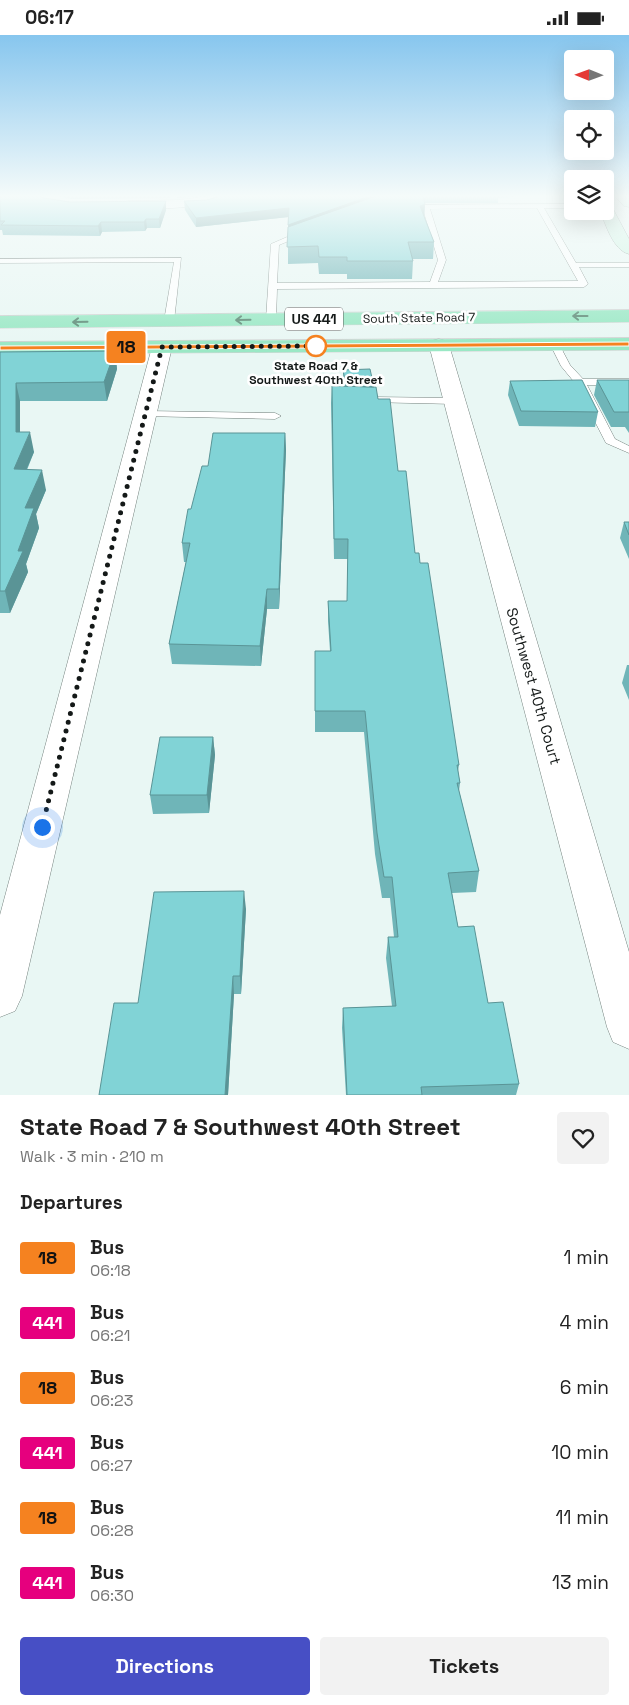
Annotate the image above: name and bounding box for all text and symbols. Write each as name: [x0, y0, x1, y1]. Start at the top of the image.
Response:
text: 06:17: [25, 5, 74, 30]
north arrow: [564, 50, 614, 100]
map controls: [564, 50, 614, 220]
button: locate: [564, 110, 614, 160]
button: layers: [564, 170, 614, 220]
road number: US 441: [285, 307, 343, 331]
street label: South State Road 7: [363, 309, 475, 327]
one-way arrow: [573, 311, 589, 321]
one-way arrow: [235, 315, 252, 325]
one-way arrow: [73, 317, 89, 326]
line badge: 18: [104, 331, 148, 363]
text: 18: [117, 335, 135, 358]
marker: State Road 7 & Southwest 40th Street: [305, 335, 327, 357]
place label: State Road 7 & Southwest 40th Street: [249, 358, 383, 388]
street label: Southwest 40th Court: [502, 605, 566, 767]
your location: [30, 815, 55, 840]
text: State Road 7 & Southwest 40th Street: [20, 1111, 461, 1142]
button: heart: [557, 1112, 609, 1164]
text: Walk · 3 min · 210 m: [20, 1146, 164, 1167]
text: Departures: [20, 1190, 123, 1215]
text: Bus: [90, 1235, 124, 1260]
text: 1 min: [564, 1245, 609, 1270]
text: 18: [38, 1246, 57, 1269]
text: 06:18: [90, 1260, 131, 1281]
text: Bus: [90, 1300, 124, 1325]
text: 4 min: [560, 1310, 609, 1335]
text: 441: [32, 1311, 63, 1334]
text: 06:21: [90, 1325, 130, 1346]
text: Bus: [90, 1365, 124, 1390]
text: 6 min: [560, 1375, 609, 1400]
text: 18: [38, 1376, 57, 1399]
text: 06:23: [90, 1390, 133, 1411]
text: Bus: [90, 1430, 124, 1455]
text: 10 min: [551, 1440, 609, 1465]
text: 441: [32, 1441, 63, 1464]
text: 06:27: [90, 1455, 133, 1476]
text: Bus: [90, 1495, 124, 1520]
text: 11 min: [556, 1505, 609, 1530]
text: 18: [38, 1506, 57, 1529]
text: 06:28: [90, 1520, 134, 1541]
text: Bus: [90, 1560, 124, 1585]
text: 13 min: [552, 1570, 609, 1595]
text: 441: [32, 1571, 63, 1594]
text: 06:30: [90, 1585, 134, 1606]
button: Directions: [20, 1637, 310, 1695]
button: Tickets: [320, 1637, 609, 1695]

